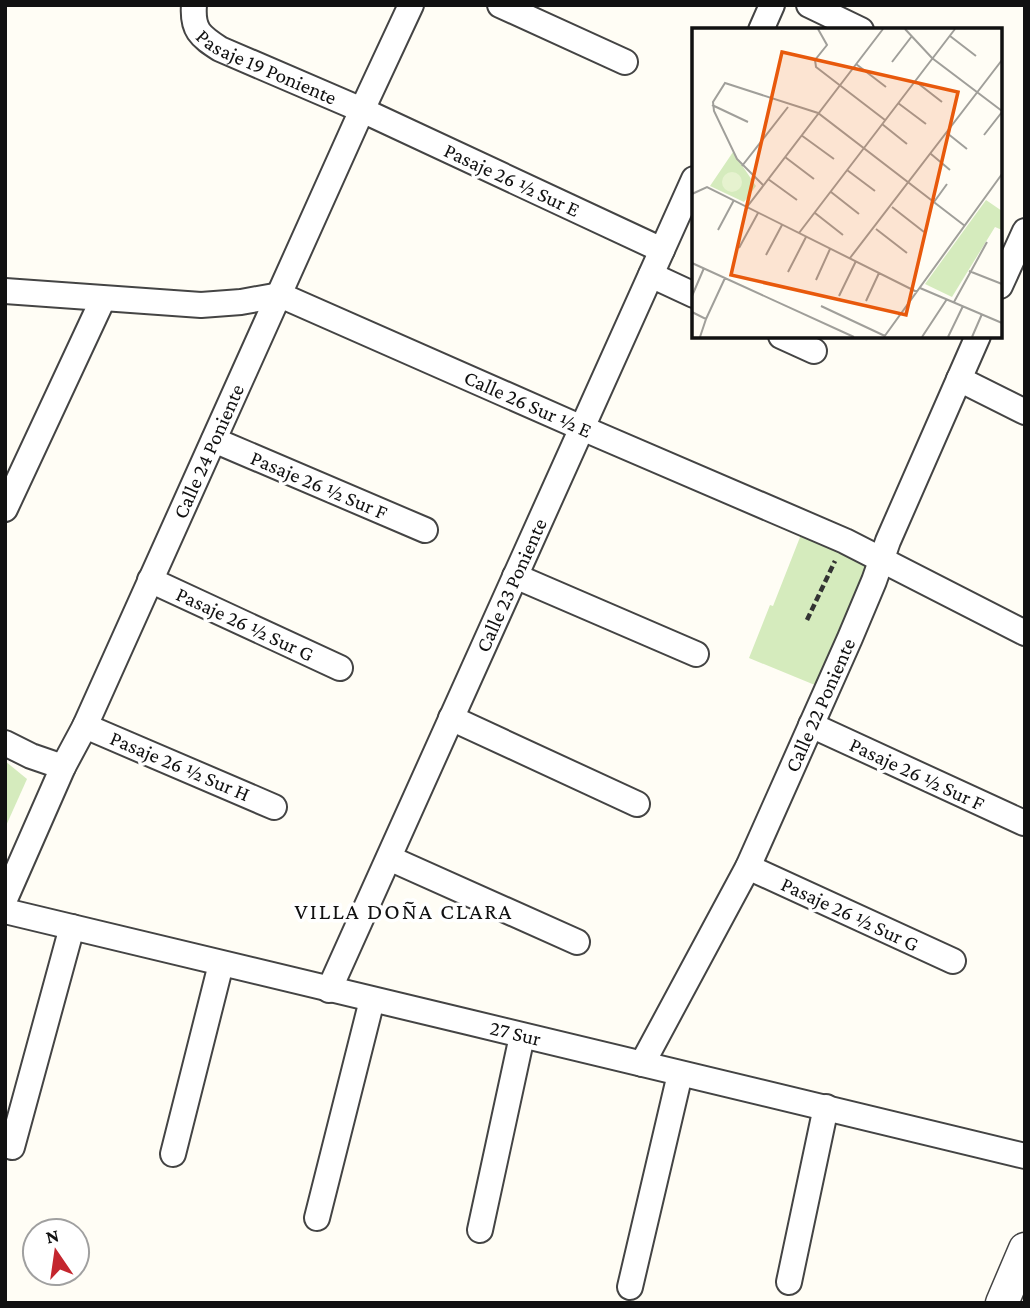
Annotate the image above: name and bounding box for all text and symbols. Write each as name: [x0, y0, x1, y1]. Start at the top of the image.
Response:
street label: Pasaje 19 Poniente: [191, 24, 340, 110]
inset map: [692, 28, 1002, 338]
street label: Pasaje 26 ½ Sur E: [440, 138, 584, 222]
street label: Calle 26 Sur ½ E: [461, 365, 595, 443]
street label: Calle 24 Poniente: [168, 380, 249, 522]
street label: Pasaje 26 ½ Sur F: [247, 445, 391, 525]
street label: Calle 23 Poniente: [471, 514, 552, 656]
street label: Pasaje 26 ½ Sur G: [172, 582, 318, 666]
street label: Calle 22 Poniente: [780, 634, 860, 776]
street label: Pasaje 26 ½ Sur H: [107, 726, 253, 806]
street label: Pasaje 26 ½ Sur F: [846, 732, 989, 816]
street label: Pasaje 26 ½ Sur G: [777, 872, 923, 956]
district label: VILLA DOÑA CLARA: [295, 898, 513, 924]
street label: 27 Sur: [488, 1016, 544, 1051]
north arrow: [21, 1217, 91, 1287]
text: N: [44, 1224, 61, 1248]

